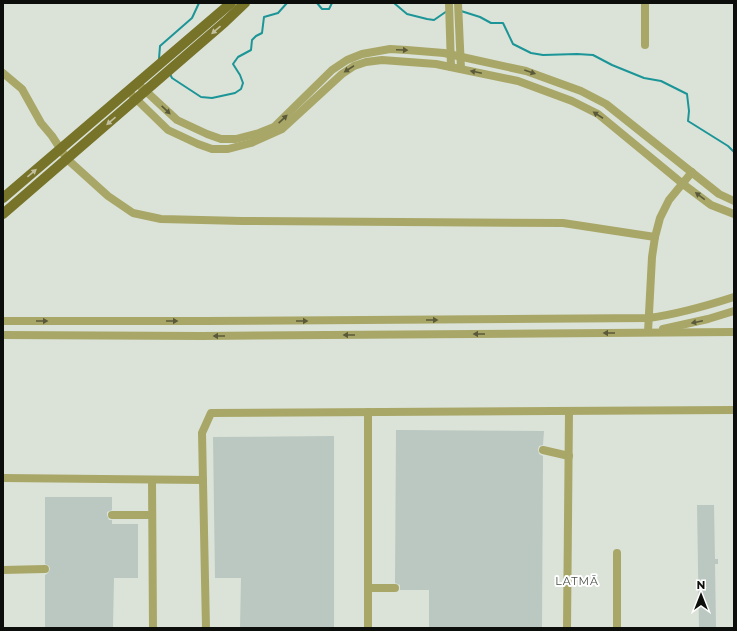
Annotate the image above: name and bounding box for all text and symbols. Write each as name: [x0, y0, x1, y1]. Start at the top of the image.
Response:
one-way arrow: [211, 25, 222, 34]
one-way arrow: [396, 46, 408, 53]
one-way arrow: [344, 66, 355, 73]
one-way arrow: [470, 69, 482, 75]
one-way arrow: [524, 69, 536, 75]
one-way arrow: [161, 105, 171, 115]
one-way arrow: [593, 111, 603, 119]
one-way arrow: [278, 114, 288, 123]
one-way arrow: [106, 116, 116, 125]
one-way arrow: [27, 168, 38, 177]
one-way arrow: [694, 192, 705, 200]
one-way arrow: [426, 317, 439, 323]
one-way arrow: [36, 318, 49, 324]
one-way arrow: [166, 318, 179, 324]
one-way arrow: [296, 318, 309, 324]
one-way arrow: [690, 319, 703, 325]
one-way arrow: [602, 330, 615, 336]
one-way arrow: [472, 331, 485, 337]
one-way arrow: [342, 332, 355, 338]
one-way arrow: [212, 333, 225, 339]
district label: LATMĀ: [555, 574, 599, 588]
north arrow: [681, 575, 721, 615]
text: N: [697, 578, 705, 592]

